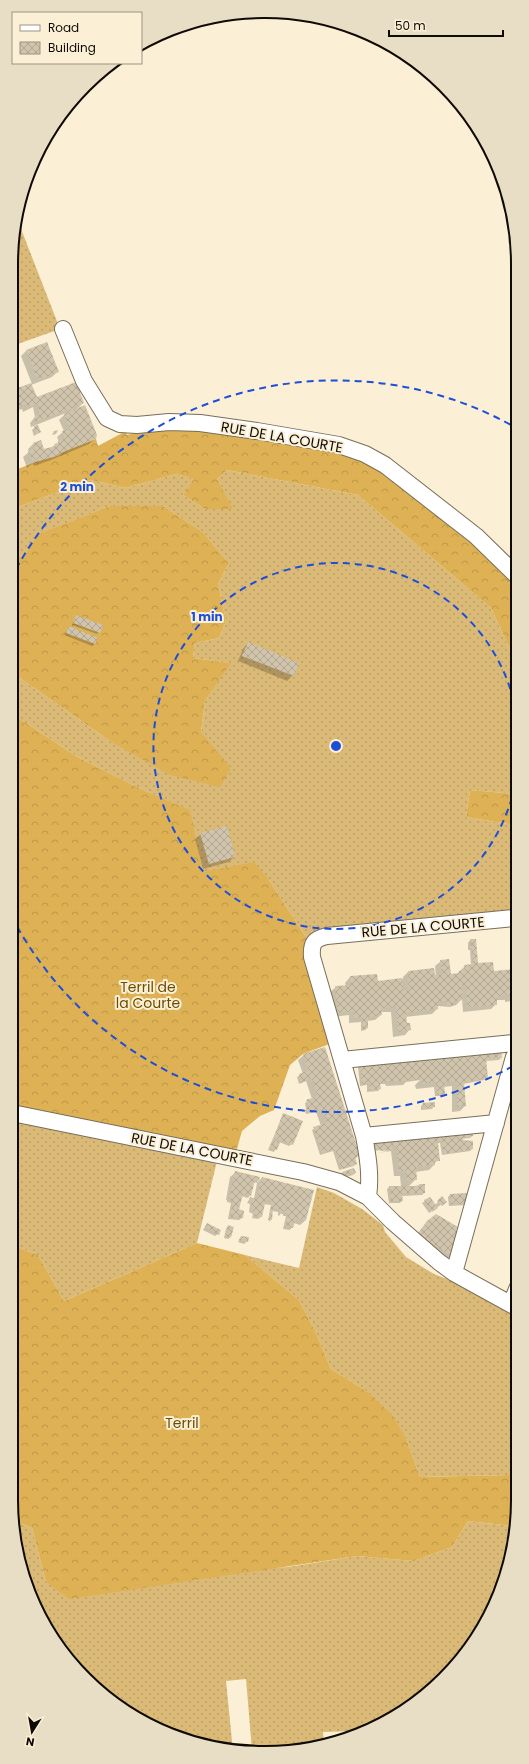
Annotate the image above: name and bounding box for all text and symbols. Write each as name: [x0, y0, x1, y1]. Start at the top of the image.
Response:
legend: [12, 12, 142, 64]
scale bar: [389, 12, 503, 38]
text: 50 m: [395, 17, 426, 34]
text: Road: [48, 19, 79, 36]
text: Building: [48, 39, 96, 56]
street label: RUE DE LA COURTE: [219, 416, 345, 458]
text: 2 min: [60, 478, 94, 495]
text: 1 min: [191, 608, 223, 625]
centre of rings: [329, 739, 343, 753]
street label: RUE DE LA COURTE: [361, 912, 485, 942]
park label: Terril de la Courte: [116, 977, 181, 1013]
street label: RUE DE LA COURTE: [129, 1127, 255, 1171]
park label: Terril: [165, 1413, 199, 1433]
north arrow: [12, 1712, 52, 1752]
text: N: [25, 1733, 36, 1750]

